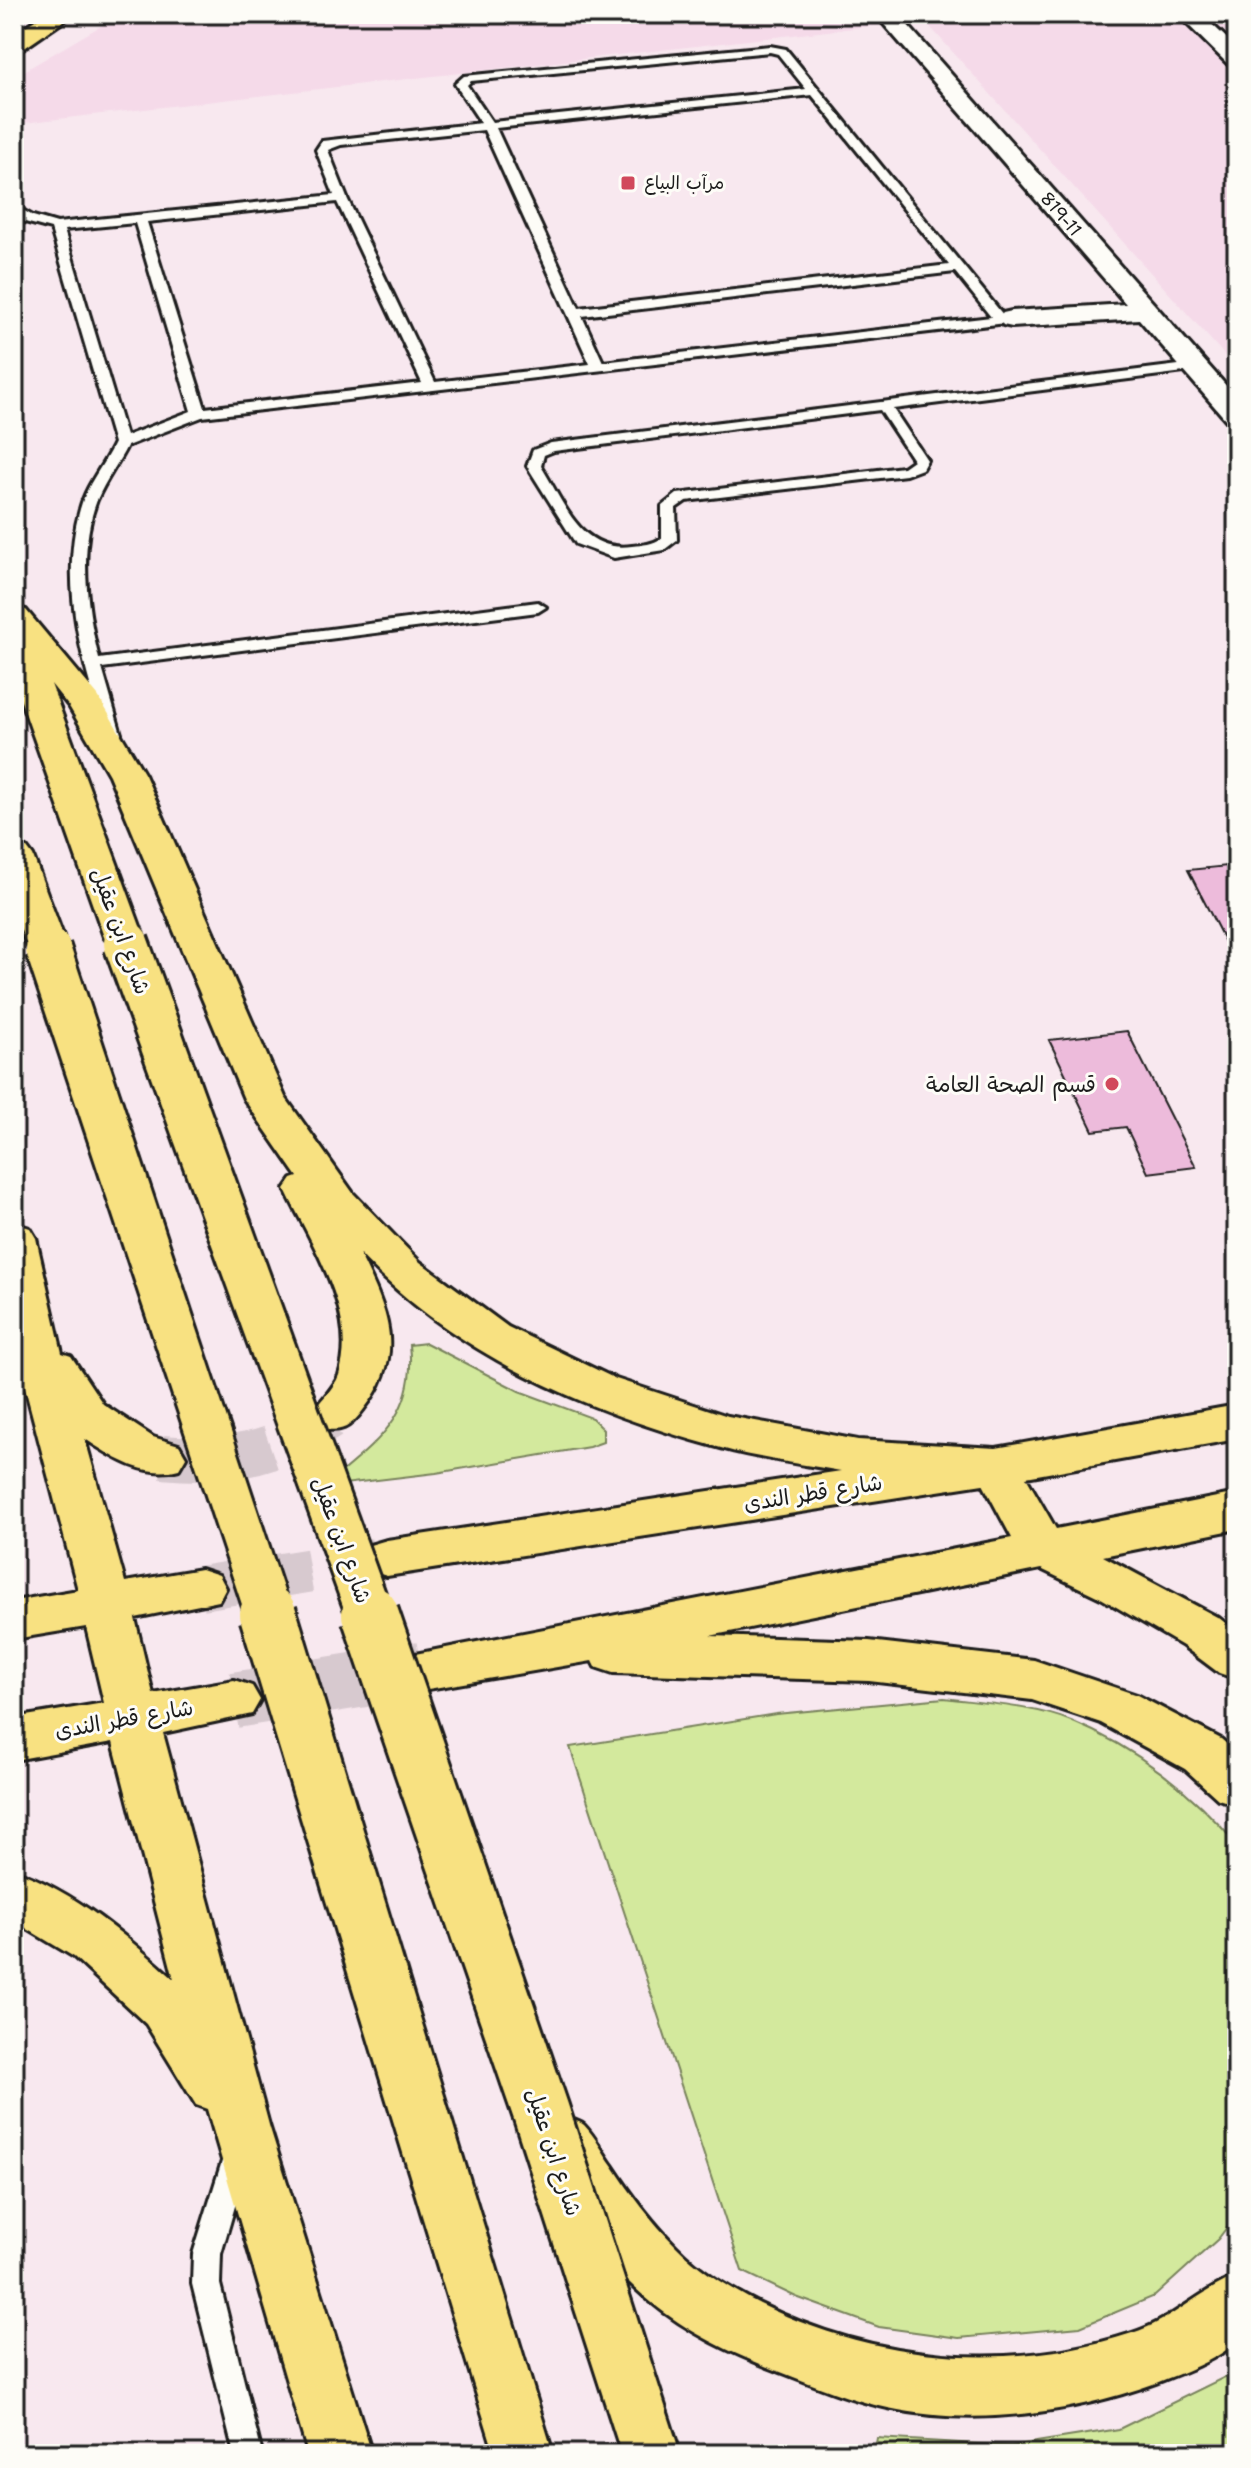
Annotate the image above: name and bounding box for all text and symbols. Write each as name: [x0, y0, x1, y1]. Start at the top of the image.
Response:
place label: مرآب البياع: [644, 171, 724, 195]
marker: مرآب البياع: [619, 174, 637, 192]
street label: 819-11: [1035, 187, 1087, 241]
street label: شارع ابن عقيل: [84, 864, 157, 999]
place label: قسم الصحة العامة: [926, 1070, 1096, 1101]
marker: قسم الصحة العامة: [1103, 1075, 1121, 1093]
street label: شارع قطر الندى: [742, 1468, 885, 1519]
street label: شارع ابن عقيل: [305, 1473, 378, 1608]
street label: شارع قطر الندى: [53, 1693, 196, 1746]
street label: شارع ابن عقيل: [519, 2084, 588, 2220]

